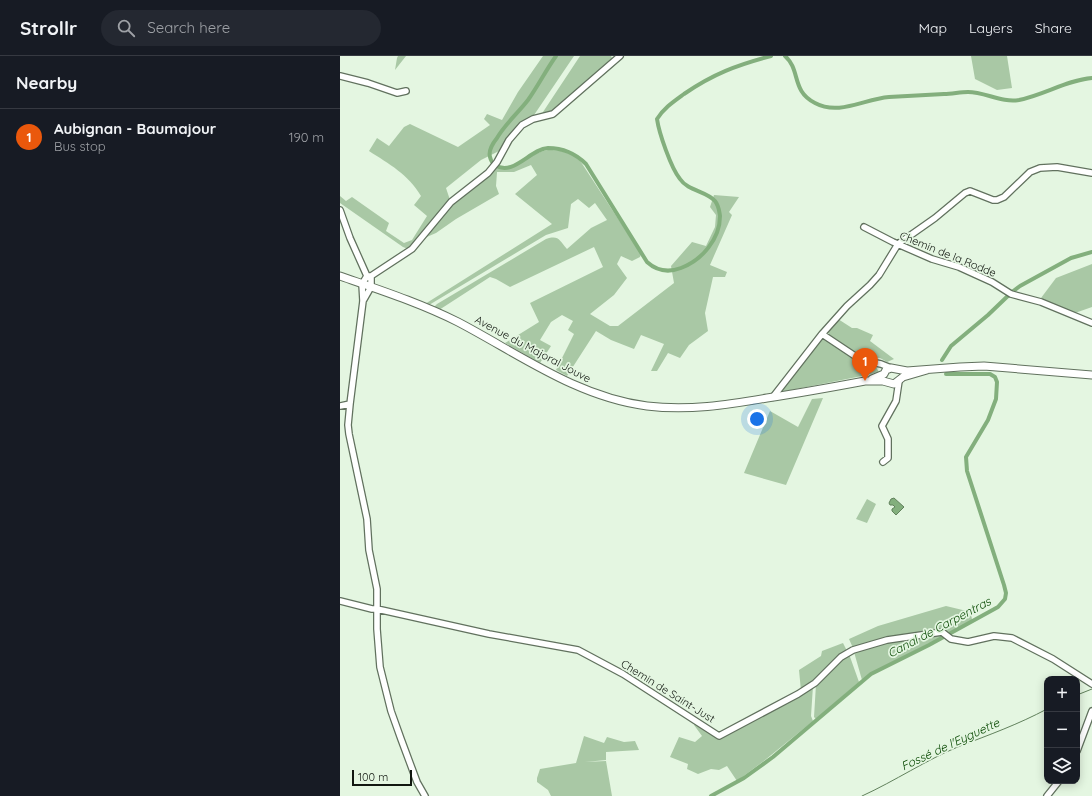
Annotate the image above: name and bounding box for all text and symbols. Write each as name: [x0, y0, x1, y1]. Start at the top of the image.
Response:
search box: [101, 10, 381, 46]
text: Strollr: [20, 16, 77, 40]
icon: search: [115, 17, 137, 39]
text: Search here: [147, 18, 230, 37]
text: Map: [918, 19, 947, 37]
text: Layers: [969, 19, 1013, 37]
text: Share: [1035, 19, 1072, 37]
text: Nearby: [16, 72, 77, 93]
text: Aubignan - Baumajour: [54, 119, 216, 138]
text: 1: [26, 129, 32, 145]
text: 190 m: [289, 129, 324, 145]
text: Bus stop: [54, 138, 106, 154]
street label: Chemin de la Rodde: [898, 228, 998, 280]
street label: Avenue du Majoral Jouve: [473, 312, 593, 386]
pin: 1: [852, 348, 878, 381]
your location: [747, 409, 767, 429]
water label: Canal de Carpentras: [885, 593, 994, 661]
street label: Chemin de Saint-Just: [618, 656, 718, 726]
map controls: [1044, 676, 1080, 784]
button: +: [1044, 676, 1080, 712]
button: −: [1044, 712, 1080, 748]
water label: Fossé de l'Eyguette: [898, 714, 1003, 773]
button: layers: [1044, 748, 1080, 784]
scale bar: [352, 768, 412, 787]
text: 100 m: [358, 770, 388, 784]

